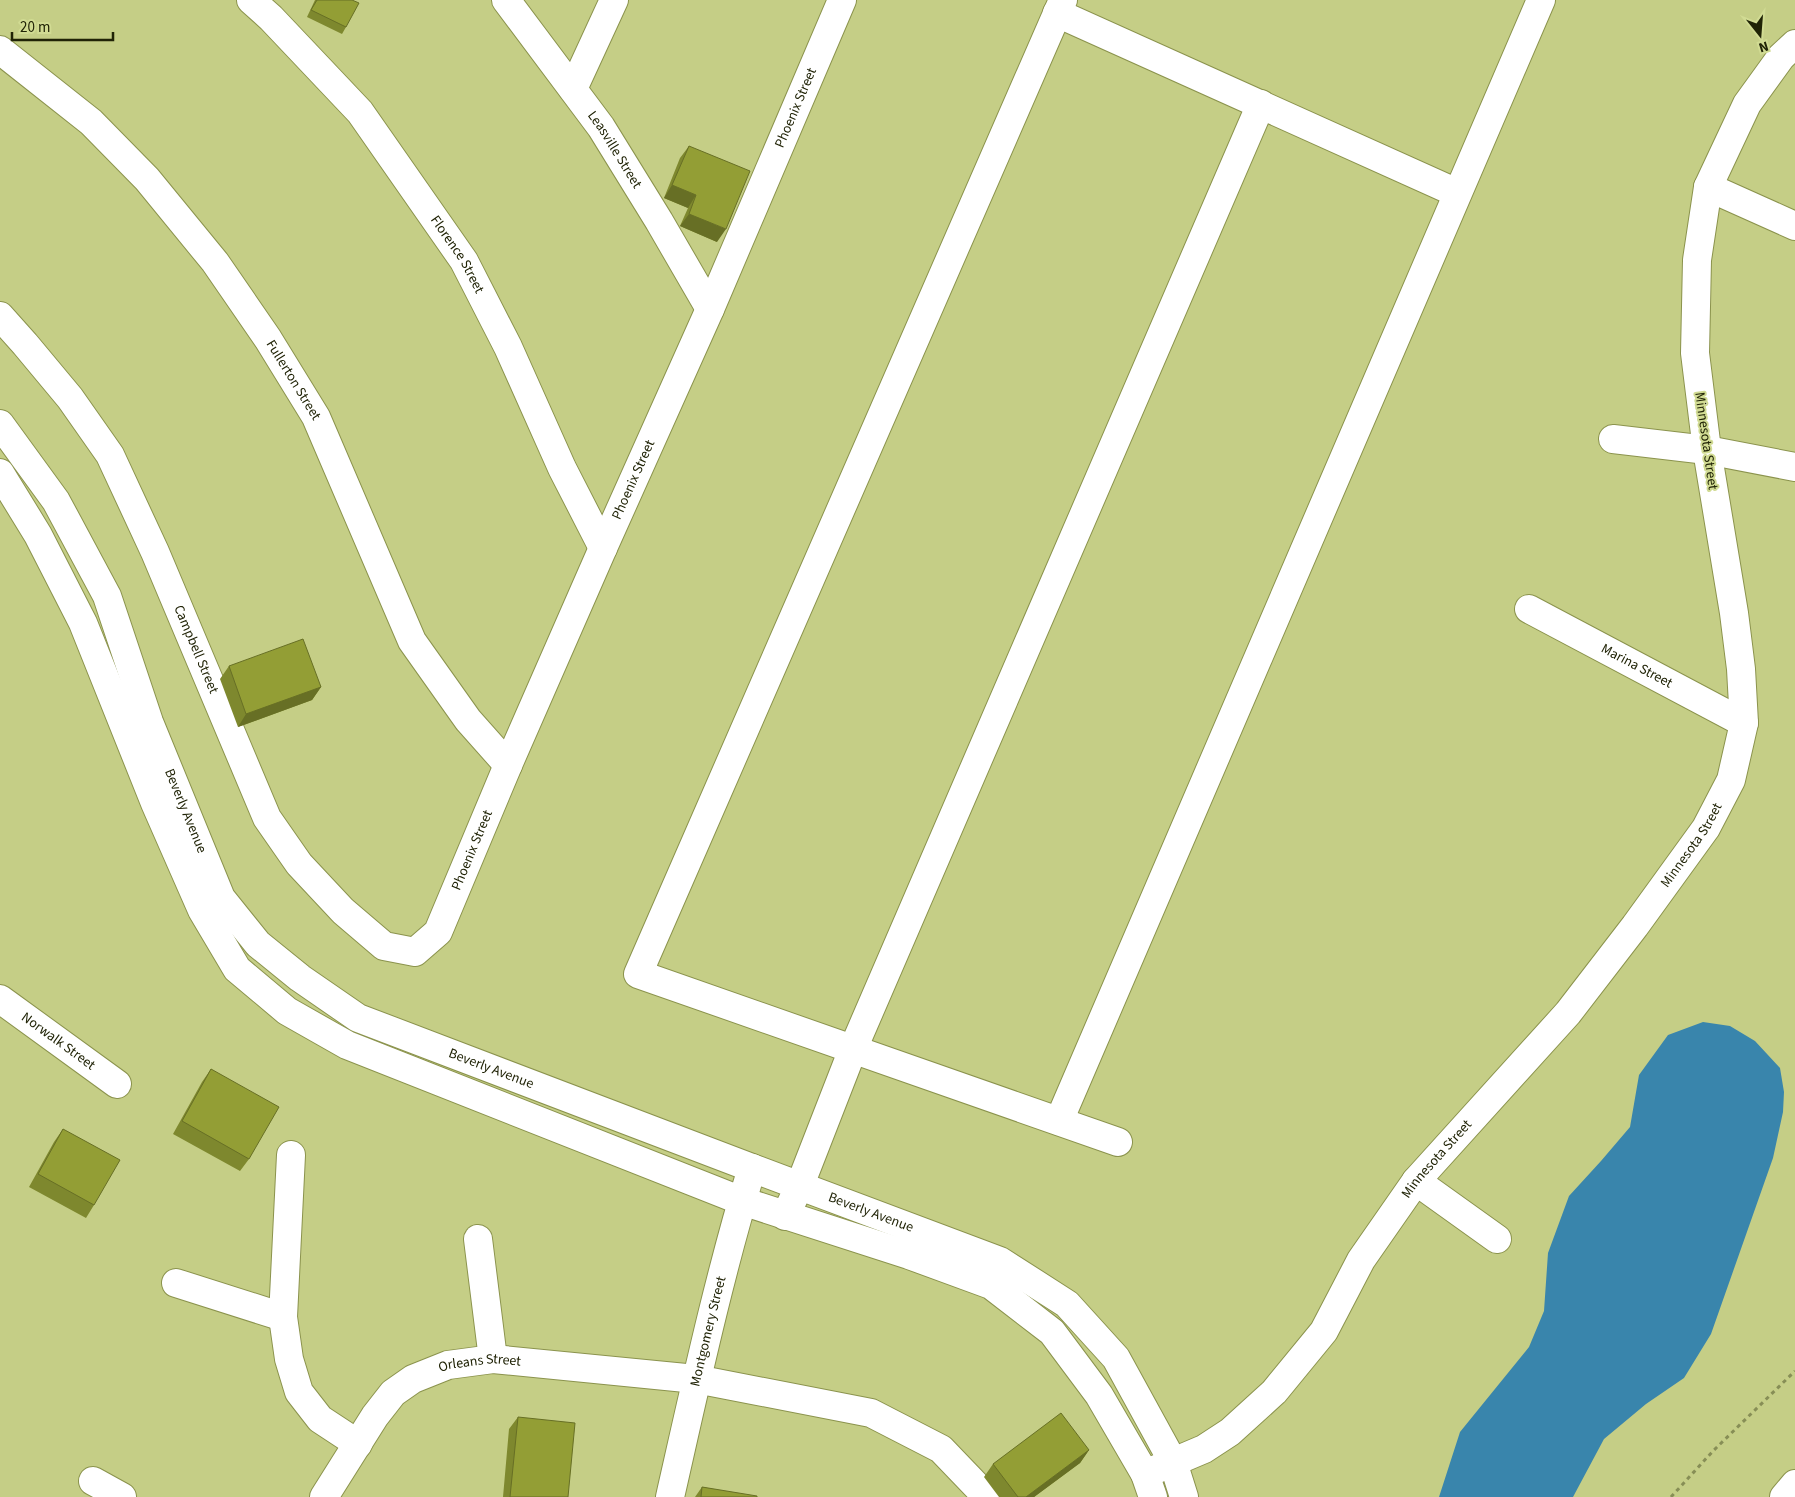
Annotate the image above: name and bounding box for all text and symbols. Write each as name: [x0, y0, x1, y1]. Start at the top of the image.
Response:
scale bar: [12, 10, 114, 42]
north arrow: [1735, 10, 1785, 60]
text: 20 m: [20, 17, 50, 38]
text: N: [1756, 36, 1771, 57]
street label: Phoenix Street: [770, 64, 822, 151]
street label: Leasville Street: [582, 107, 647, 193]
street label: Florence Street: [425, 212, 489, 297]
street label: Fullerton Street: [261, 336, 326, 424]
street label: Minnesota Street: [1689, 391, 1723, 491]
street label: Phoenix Street: [607, 437, 660, 523]
street label: Campbell Street: [168, 602, 224, 697]
street label: Marina Street: [1598, 639, 1676, 693]
street label: Beverly Avenue: [159, 766, 212, 856]
street label: Minnesota Street: [1656, 799, 1728, 892]
street label: Phoenix Street: [447, 807, 498, 894]
street label: Norwalk Street: [17, 1008, 100, 1075]
street label: Beverly Avenue: [446, 1043, 537, 1094]
street label: Minnesota Street: [1397, 1115, 1477, 1202]
street label: Beverly Avenue: [825, 1187, 916, 1238]
street label: Montgomery Street: [685, 1274, 731, 1388]
street label: Orleans Street: [435, 1349, 522, 1378]

